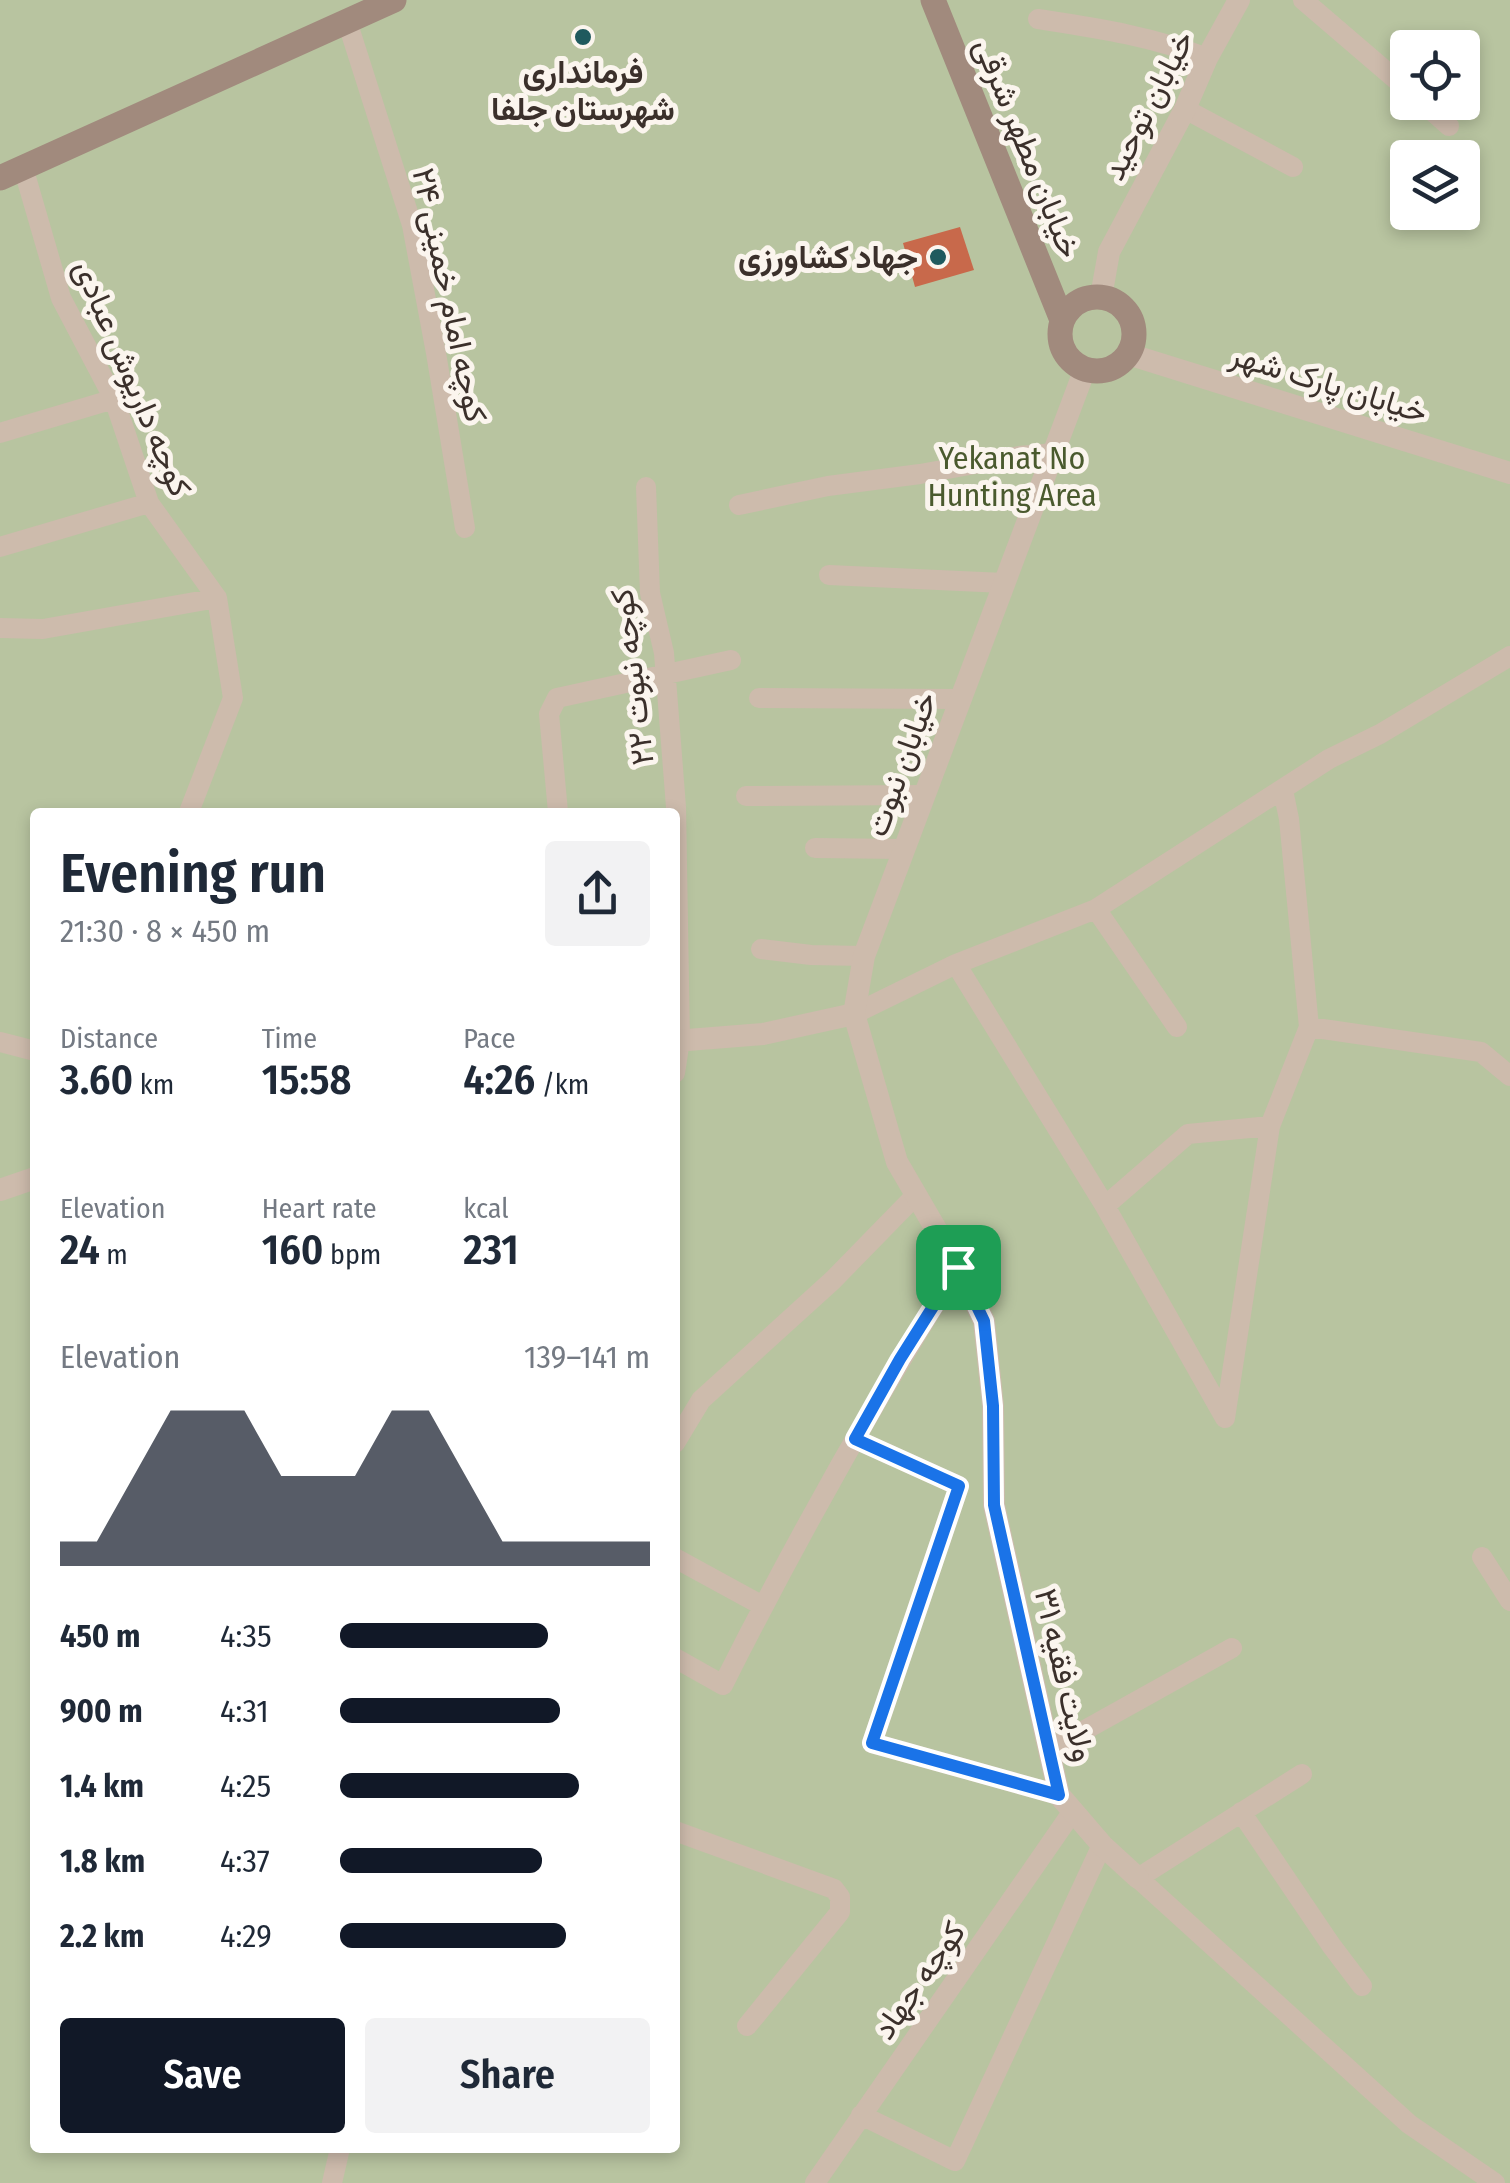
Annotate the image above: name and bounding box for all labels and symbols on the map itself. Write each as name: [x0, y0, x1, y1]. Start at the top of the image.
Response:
street label: خیابان توحید: [1094, 24, 1203, 186]
marker: فرمانداری شهرستان جلفا: [572, 26, 594, 48]
street label: خیابان مطهر شرقی: [966, 33, 1089, 264]
place label: فرمانداری شهرستان جلفا: [491, 53, 675, 129]
street label: کوچه امام خمینی ۲۴: [402, 164, 495, 426]
place label: جهاد کشاورزی: [738, 238, 918, 277]
marker: جهاد کشاورزی: [927, 246, 949, 268]
street label: کوچه داریوش عبادی: [63, 254, 200, 503]
street label: خیابان پارک شهر: [1224, 335, 1432, 434]
park label: Yekanat No Hunting Area: [927, 439, 1097, 514]
street label: کوچه نبوت ۲۲: [602, 586, 665, 767]
street label: خیابان نبوت: [857, 687, 946, 842]
pin: [916, 1225, 1001, 1310]
street label: ولایت فقیه ۳۱: [1026, 1585, 1103, 1765]
street label: کوچه جهاد: [865, 1914, 976, 2048]

